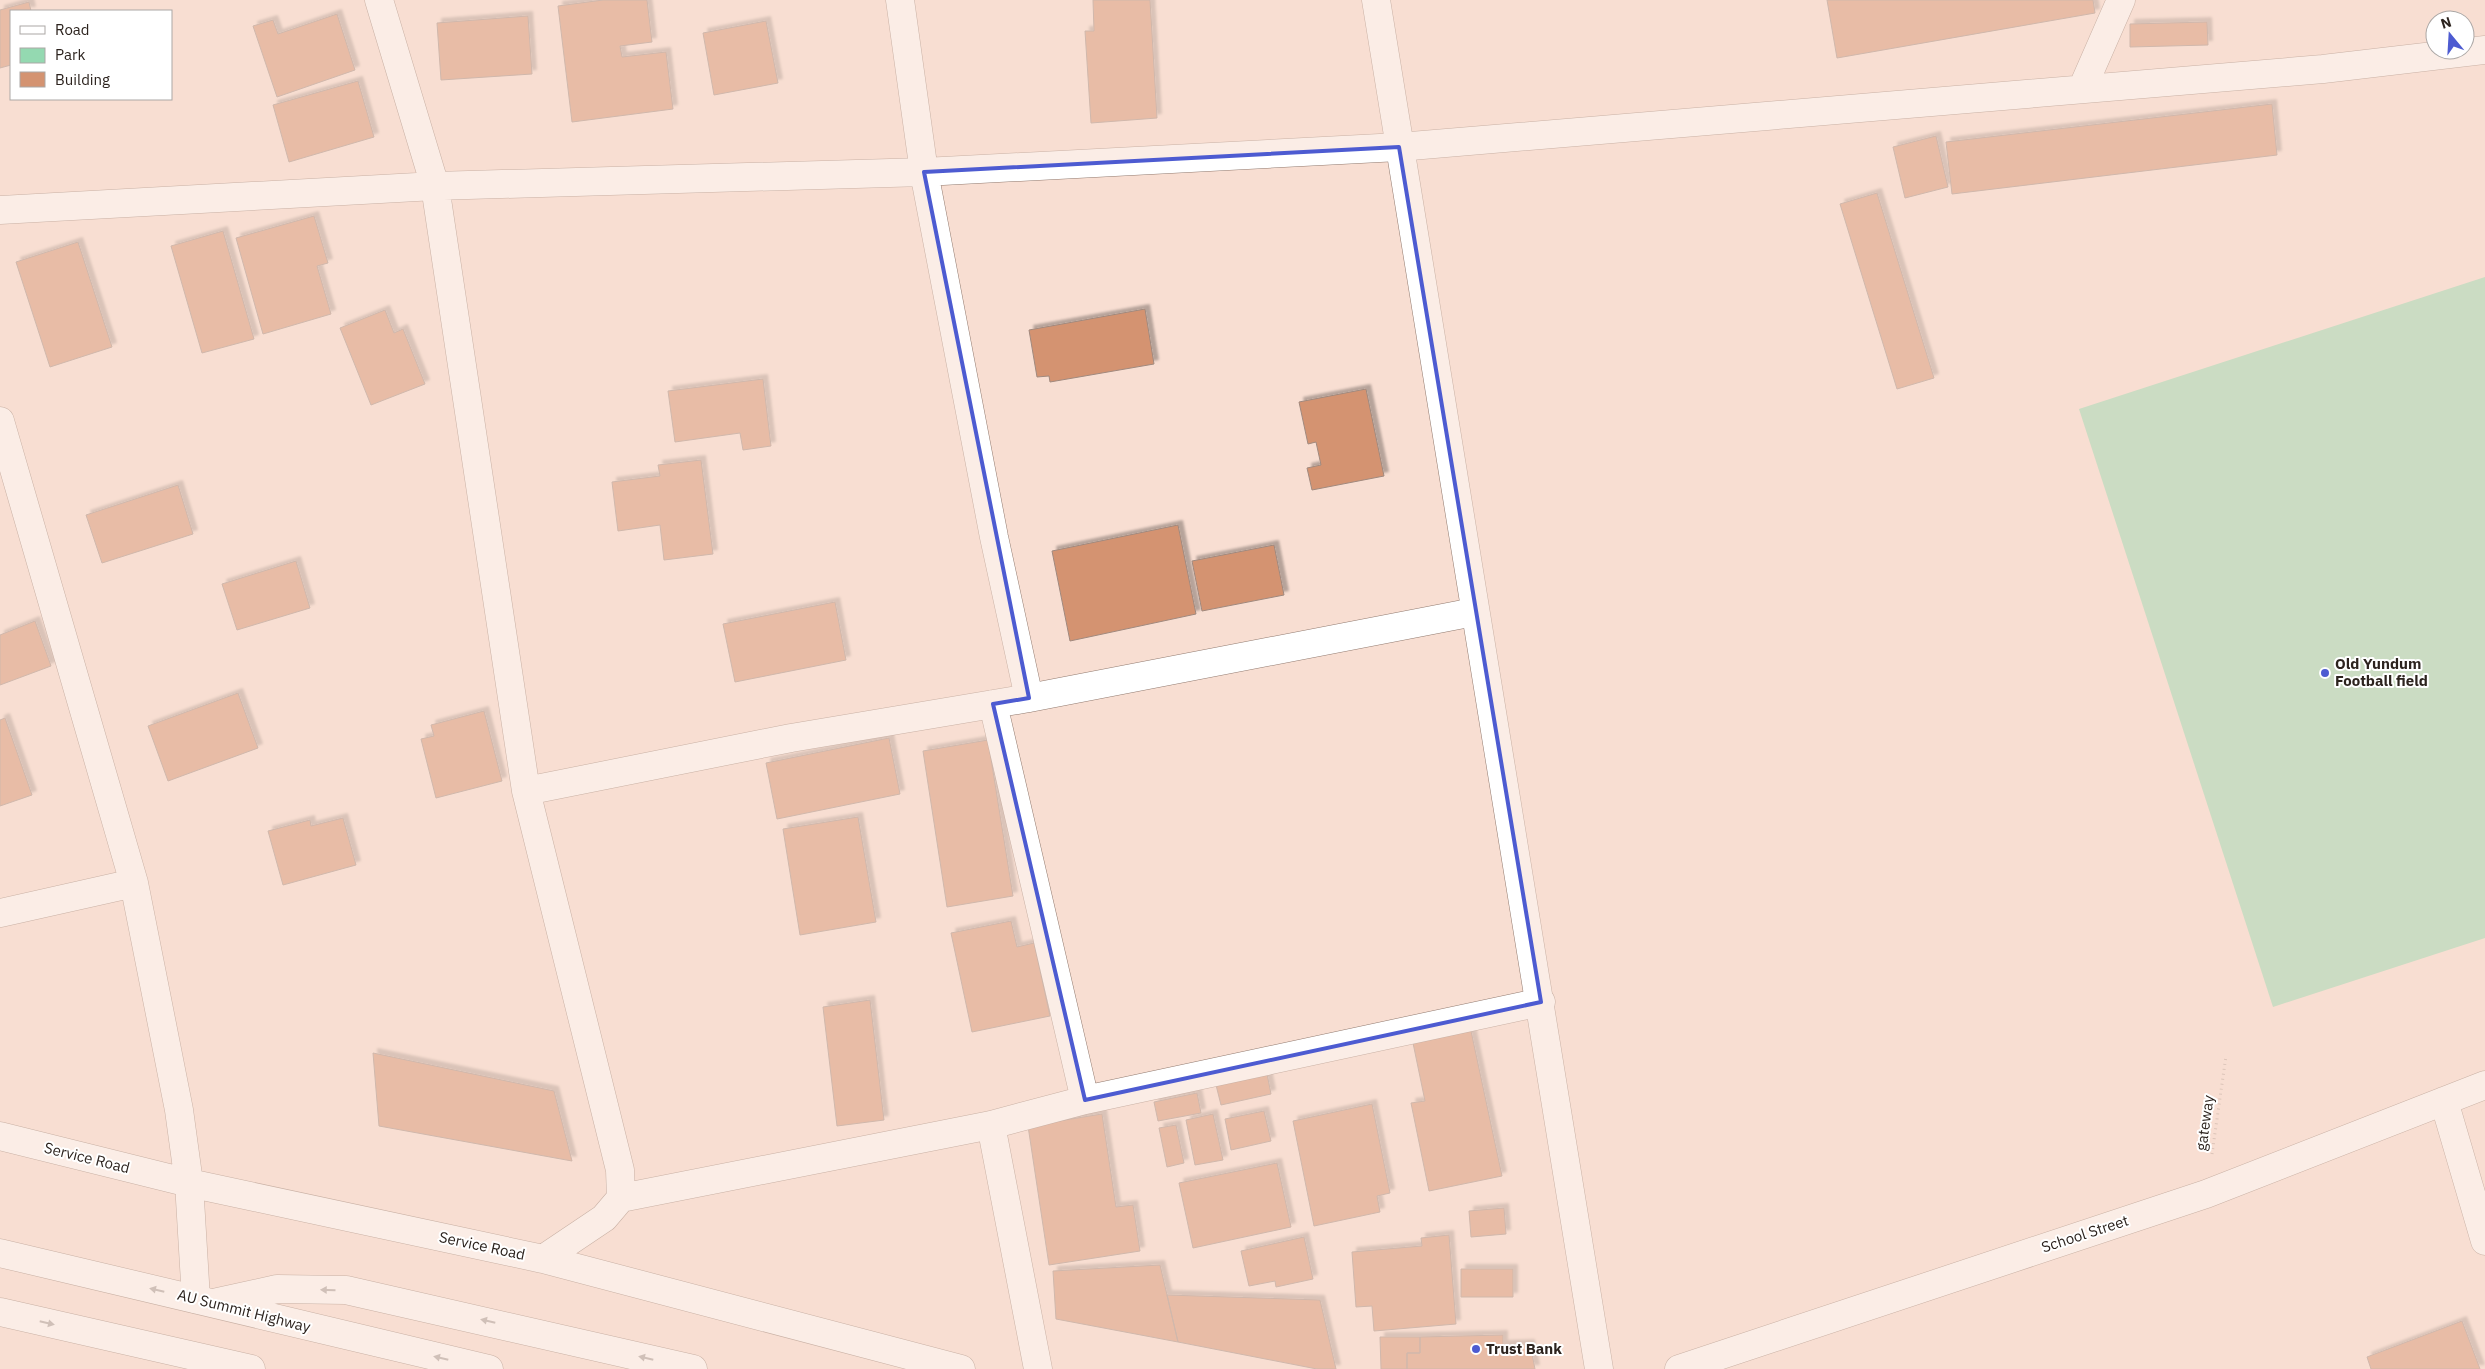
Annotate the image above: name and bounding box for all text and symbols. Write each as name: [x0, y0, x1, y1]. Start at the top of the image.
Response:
legend: [10, 10, 172, 100]
north arrow: [2425, 10, 2475, 60]
text: N: [2438, 13, 2454, 33]
text: Road: [55, 20, 90, 39]
text: Park: [55, 45, 85, 64]
text: Building: [55, 70, 110, 89]
place label: Old Yundum Football field: [2335, 654, 2428, 690]
marker: Old Yundum Football field: [2319, 667, 2331, 679]
street label: gateway: [2191, 1093, 2218, 1152]
street label: Service Road: [42, 1138, 132, 1177]
street label: School Street: [2039, 1211, 2131, 1257]
street label: Service Road: [437, 1227, 527, 1264]
street label: AU Summit Highway: [176, 1285, 313, 1336]
one-way arrow: [320, 1285, 336, 1293]
one-way arrow: [149, 1286, 164, 1294]
one-way arrow: [480, 1317, 495, 1325]
one-way arrow: [40, 1319, 55, 1327]
place label: Trust Bank: [1486, 1339, 1562, 1358]
marker: Trust Bank: [1470, 1343, 1482, 1355]
one-way arrow: [434, 1354, 449, 1362]
one-way arrow: [638, 1354, 653, 1362]

